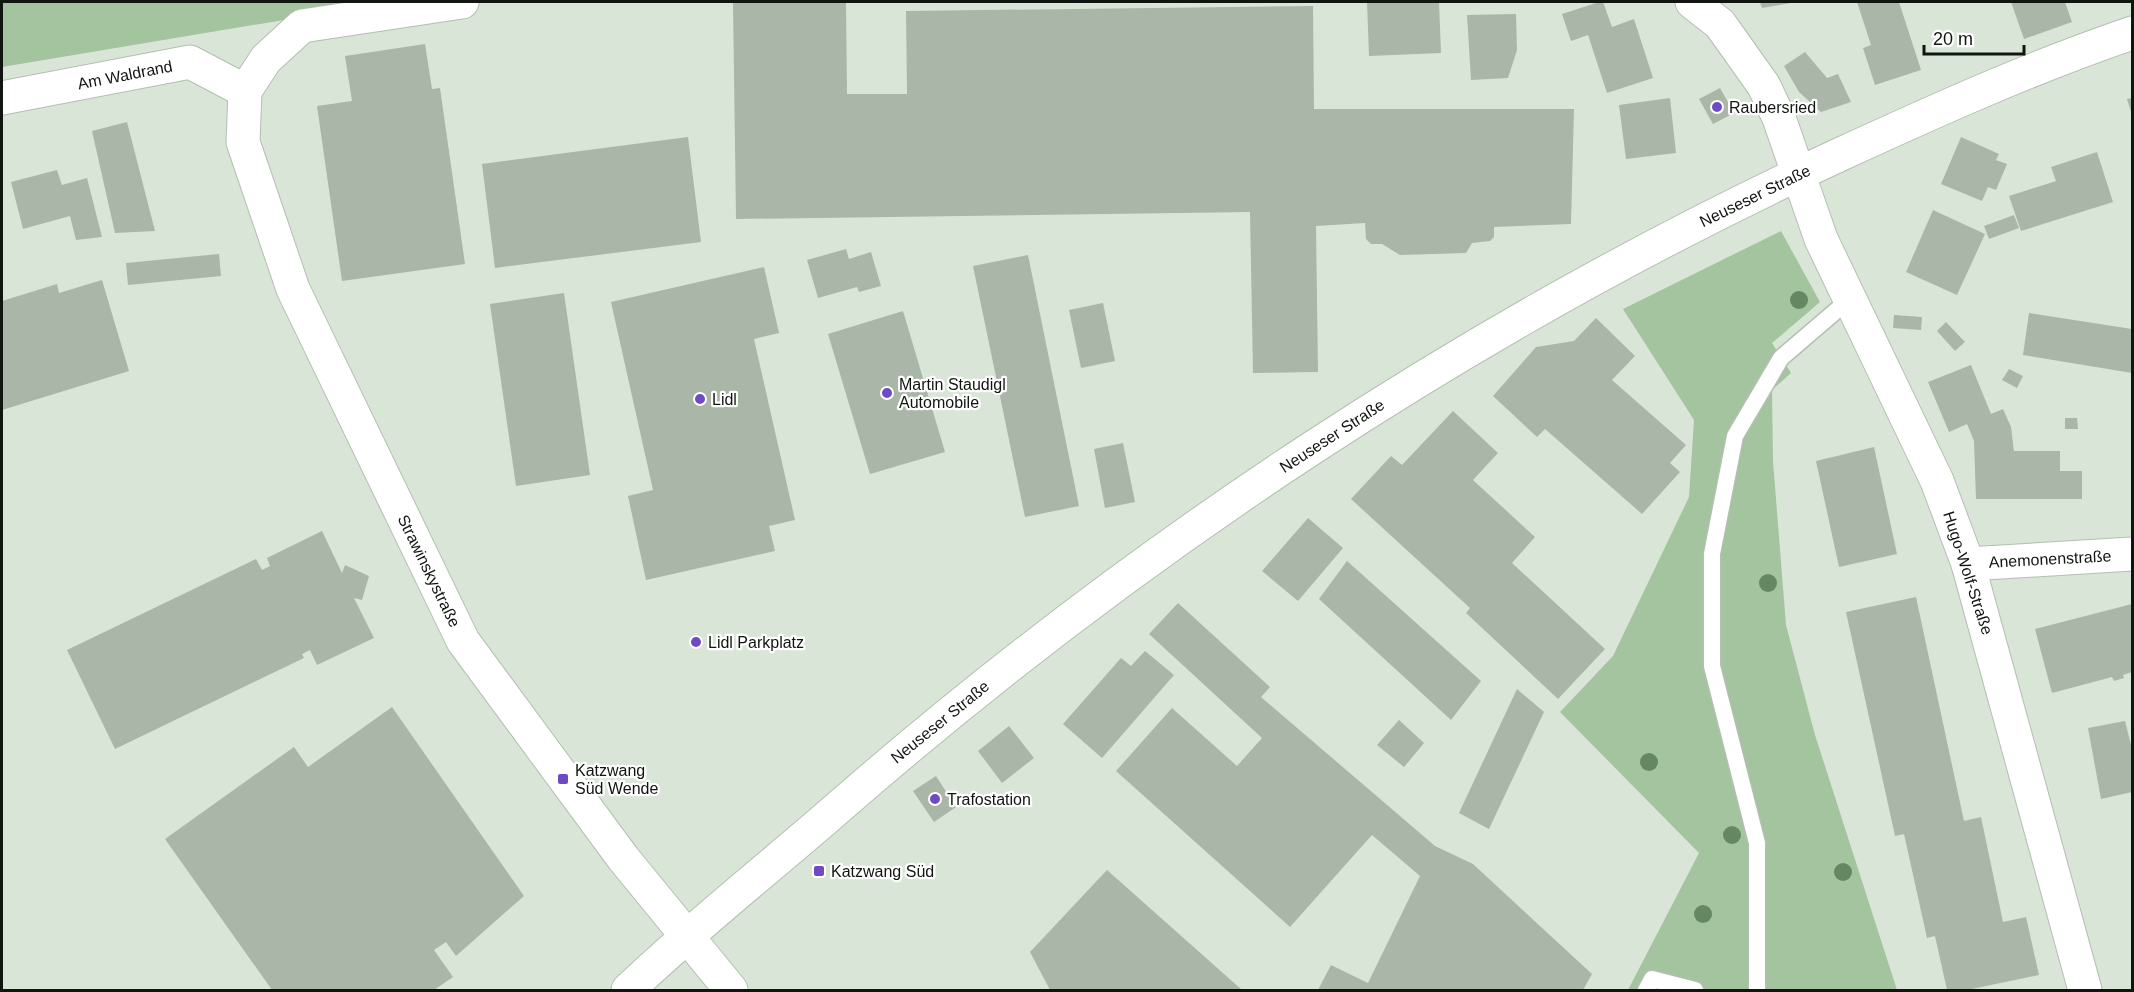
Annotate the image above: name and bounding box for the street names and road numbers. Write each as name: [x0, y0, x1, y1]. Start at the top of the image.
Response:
street label: Am Waldrand: [76, 57, 174, 93]
street label: Neuseser Straße: [1697, 162, 1813, 230]
street label: Neuseser Straße: [1277, 396, 1387, 476]
street label: Hugo-Wolf-Straße: [1940, 509, 1996, 637]
street label: Strawinskystraße: [394, 512, 464, 630]
street label: Anemonenstraße: [1988, 547, 2112, 571]
street label: Neuseser Straße: [888, 677, 992, 767]

